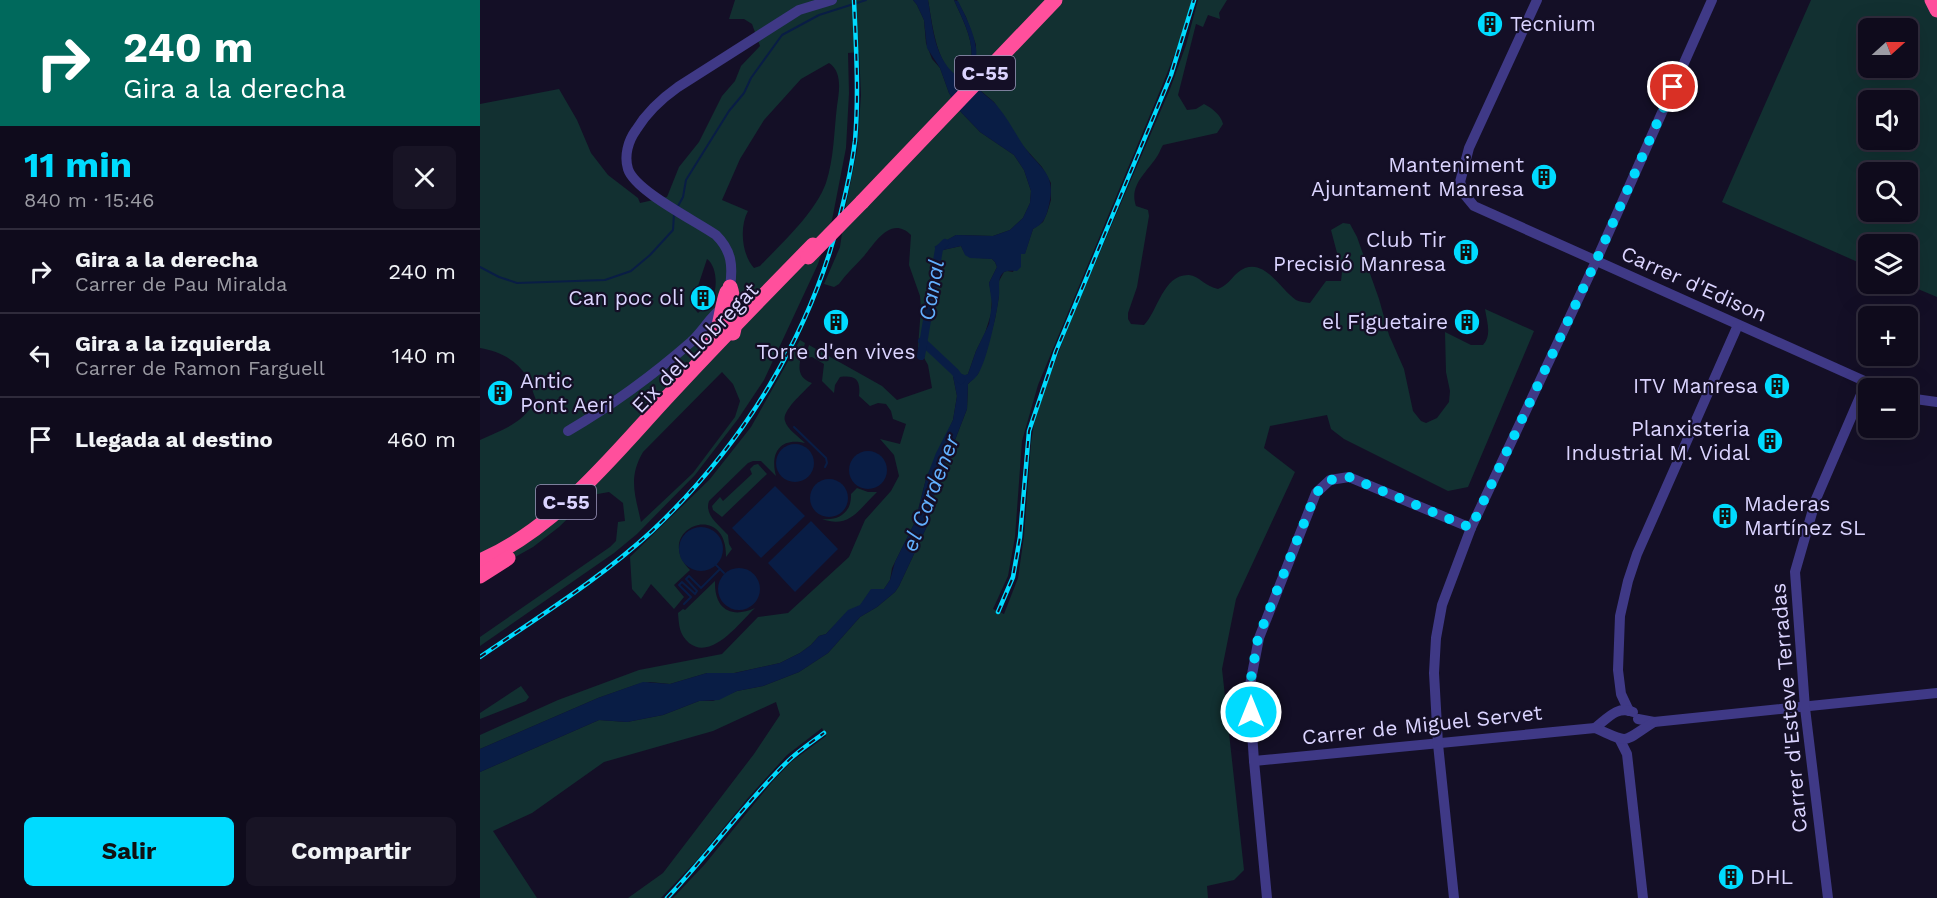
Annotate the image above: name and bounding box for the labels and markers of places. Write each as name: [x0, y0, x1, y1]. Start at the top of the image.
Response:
building icon: Tecnium: [1475, 9, 1505, 39]
place label: Tecnium: [1510, 11, 1596, 36]
pin: [1647, 61, 1698, 112]
place label: Manteniment Ajuntament Manresa: [1311, 152, 1524, 201]
building icon: Manteniment Ajuntament Manresa: [1529, 162, 1559, 192]
place label: Club Tir Precisió Manresa: [1273, 227, 1446, 276]
building icon: Club Tir Precisió Manresa: [1451, 237, 1481, 267]
building icon: Can poc oli: [688, 283, 718, 313]
place label: Can poc oli: [568, 285, 684, 310]
building icon: Torre d'en vives: [821, 307, 851, 337]
building icon: el Figuetaire: [1452, 307, 1482, 337]
place label: el Figuetaire: [1322, 309, 1448, 334]
place label: Torre d'en vives: [756, 339, 916, 364]
place label: Antic Pont Aeri: [520, 368, 613, 417]
building icon: ITV Manresa: [1762, 371, 1792, 401]
place label: ITV Manresa: [1633, 373, 1758, 398]
building icon: Antic Pont Aeri: [485, 378, 515, 408]
place label: Planxisteria Industrial M. Vidal: [1565, 416, 1751, 465]
building icon: Planxisteria Industrial M. Vidal: [1755, 426, 1785, 456]
place label: Maderas Martínez SL: [1744, 491, 1866, 540]
building icon: Maderas Martínez SL: [1710, 501, 1740, 531]
building icon: DHL: [1716, 862, 1746, 892]
place label: DHL: [1750, 864, 1793, 889]

